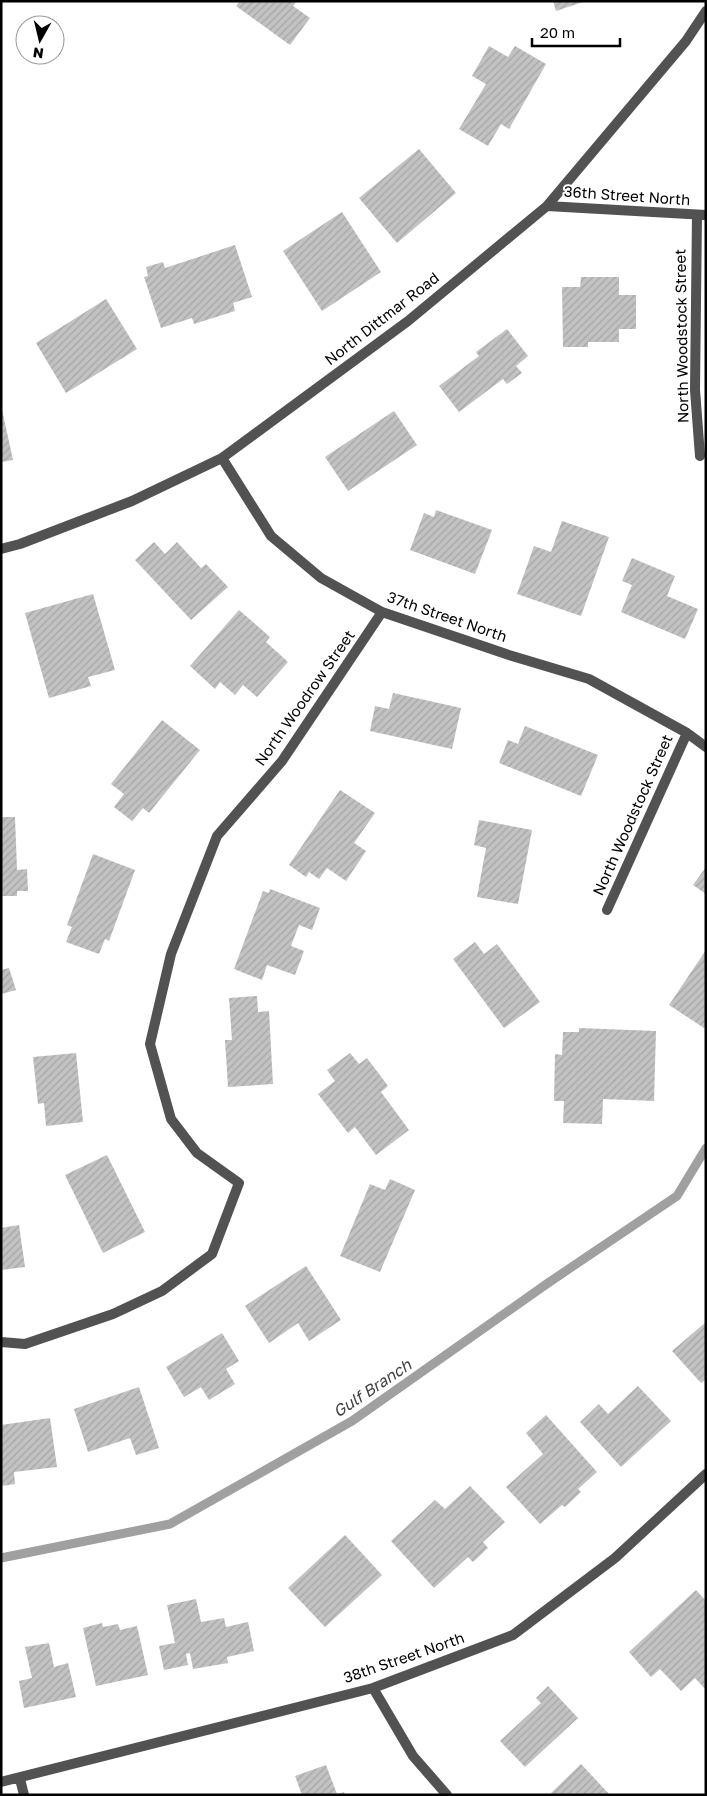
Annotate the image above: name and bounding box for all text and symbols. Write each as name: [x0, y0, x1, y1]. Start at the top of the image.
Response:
north arrow: [15, 15, 65, 65]
scale bar: [532, 15, 620, 47]
text: 20 m: [540, 23, 575, 41]
text: N: [32, 44, 45, 63]
street label: 36th Street North: [563, 182, 691, 208]
street label: North Woodstock Street: [670, 249, 692, 423]
street label: North Dittmar Road: [321, 268, 442, 368]
street label: 37th Street North: [385, 587, 510, 645]
street label: North Woodrow Street: [251, 626, 358, 769]
street label: North Woodstock Street: [588, 731, 676, 898]
water label: Gulf Branch: [329, 1354, 416, 1421]
street label: 38th Street North: [341, 1628, 467, 1686]

